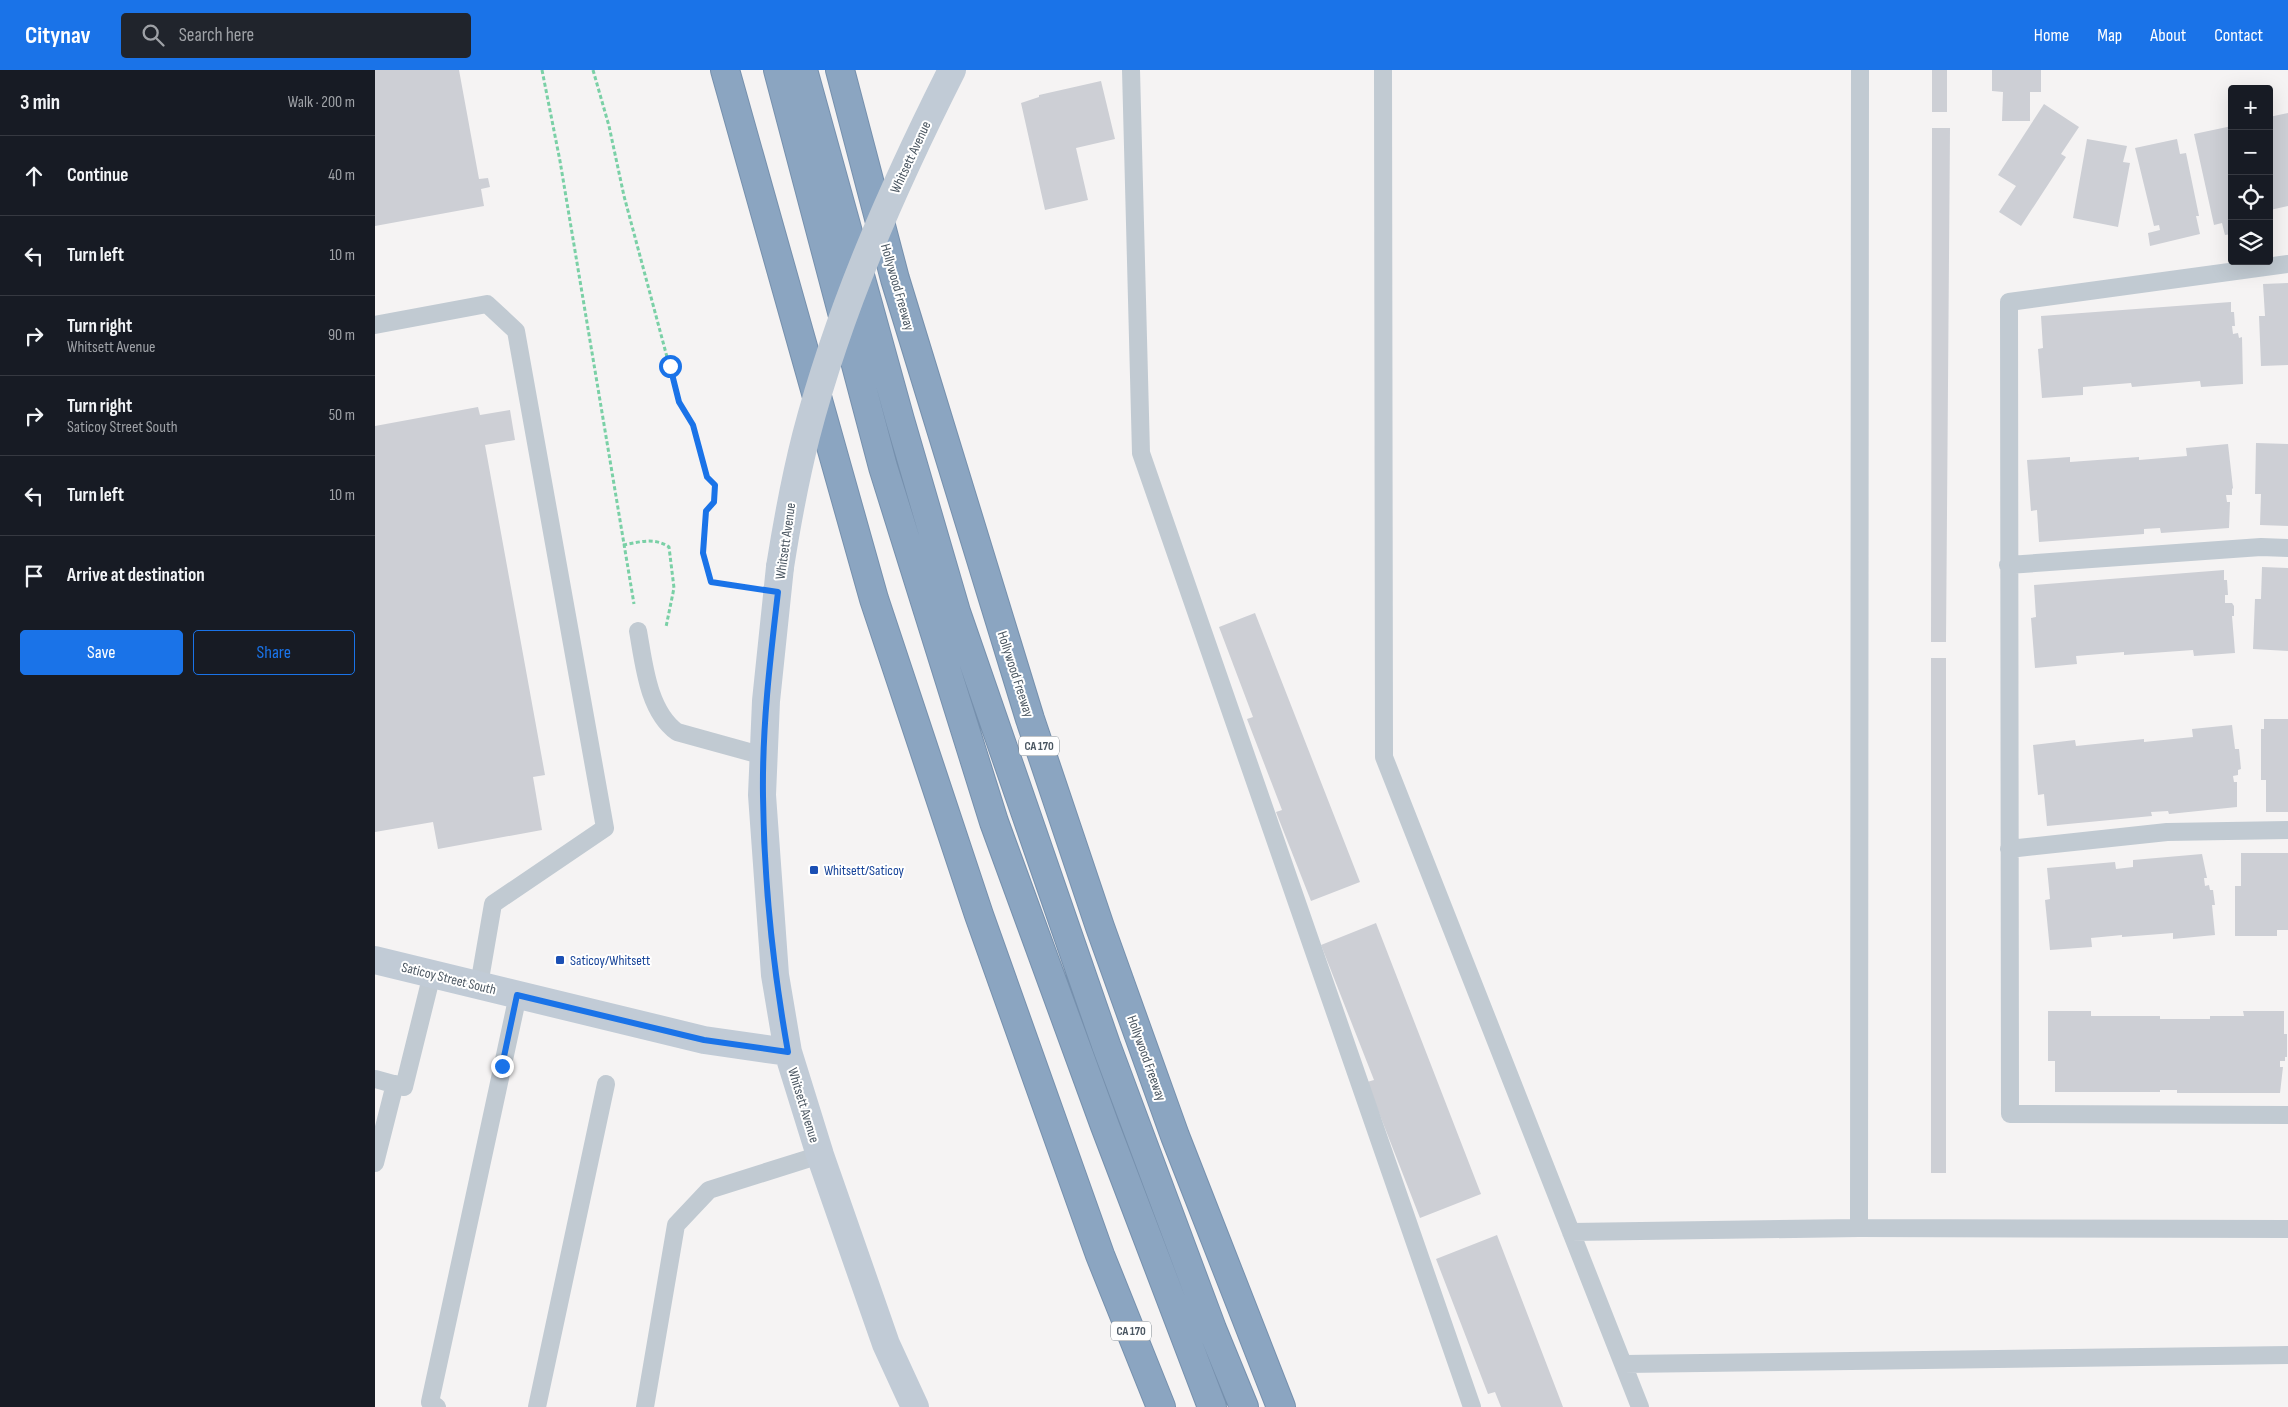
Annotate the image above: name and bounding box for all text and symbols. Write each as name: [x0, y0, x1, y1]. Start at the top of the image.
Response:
search box: [121, 13, 471, 58]
text: Citynav: [25, 21, 91, 50]
icon: search: [139, 21, 167, 49]
text: Search here: [179, 24, 254, 47]
text: Home: [2034, 25, 2069, 46]
text: Map: [2097, 25, 2122, 46]
text: About: [2150, 25, 2186, 46]
text: Contact: [2214, 25, 2263, 46]
map controls: [2228, 85, 2273, 265]
button: +: [2228, 85, 2273, 130]
text: 3 min: [20, 90, 60, 115]
text: Walk · 200 m: [288, 93, 355, 112]
street label: Whitsett Avenue: [886, 119, 935, 196]
button: −: [2228, 130, 2273, 175]
icon: ahead: [20, 162, 48, 190]
text: Continue: [67, 164, 128, 187]
text: 40 m: [328, 166, 355, 185]
button: locate: [2228, 175, 2273, 220]
button: layers: [2228, 220, 2273, 265]
icon: left: [20, 242, 48, 270]
street label: Hollywood Freeway: [877, 242, 918, 333]
text: Turn left: [67, 244, 124, 267]
text: 10 m: [329, 246, 355, 265]
text: Turn right: [67, 315, 132, 338]
icon: right: [20, 322, 48, 350]
text: 90 m: [328, 326, 355, 345]
text: Whitsett Avenue: [67, 338, 156, 357]
route start: [659, 355, 682, 378]
text: Turn right: [67, 395, 132, 418]
icon: right: [20, 402, 48, 430]
text: 50 m: [329, 406, 355, 425]
text: Saticoy Street South: [67, 418, 178, 437]
icon: left: [20, 482, 48, 510]
text: Turn left: [67, 484, 124, 507]
text: 10 m: [329, 486, 355, 505]
street label: Whitsett Avenue: [772, 502, 799, 581]
icon: arrive: [20, 562, 48, 590]
text: Arrive at destination: [67, 564, 205, 587]
street label: Hollywood Freeway: [994, 629, 1038, 720]
button: Save: [20, 630, 183, 675]
button: Share: [193, 630, 355, 675]
road number: CA 170: [1019, 736, 1059, 756]
place label: Whitsett/Saticoy: [824, 862, 905, 879]
marker: Whitsett/Saticoy: [808, 864, 820, 876]
place label: Saticoy/Whitsett: [570, 952, 650, 969]
marker: Saticoy/Whitsett: [554, 954, 566, 966]
street label: Saticoy Street South: [400, 959, 498, 998]
street label: Hollywood Freeway: [1123, 1013, 1170, 1104]
route end: [491, 1055, 514, 1078]
street label: Whitsett Avenue: [784, 1066, 823, 1145]
road number: CA 170: [1111, 1322, 1151, 1340]

